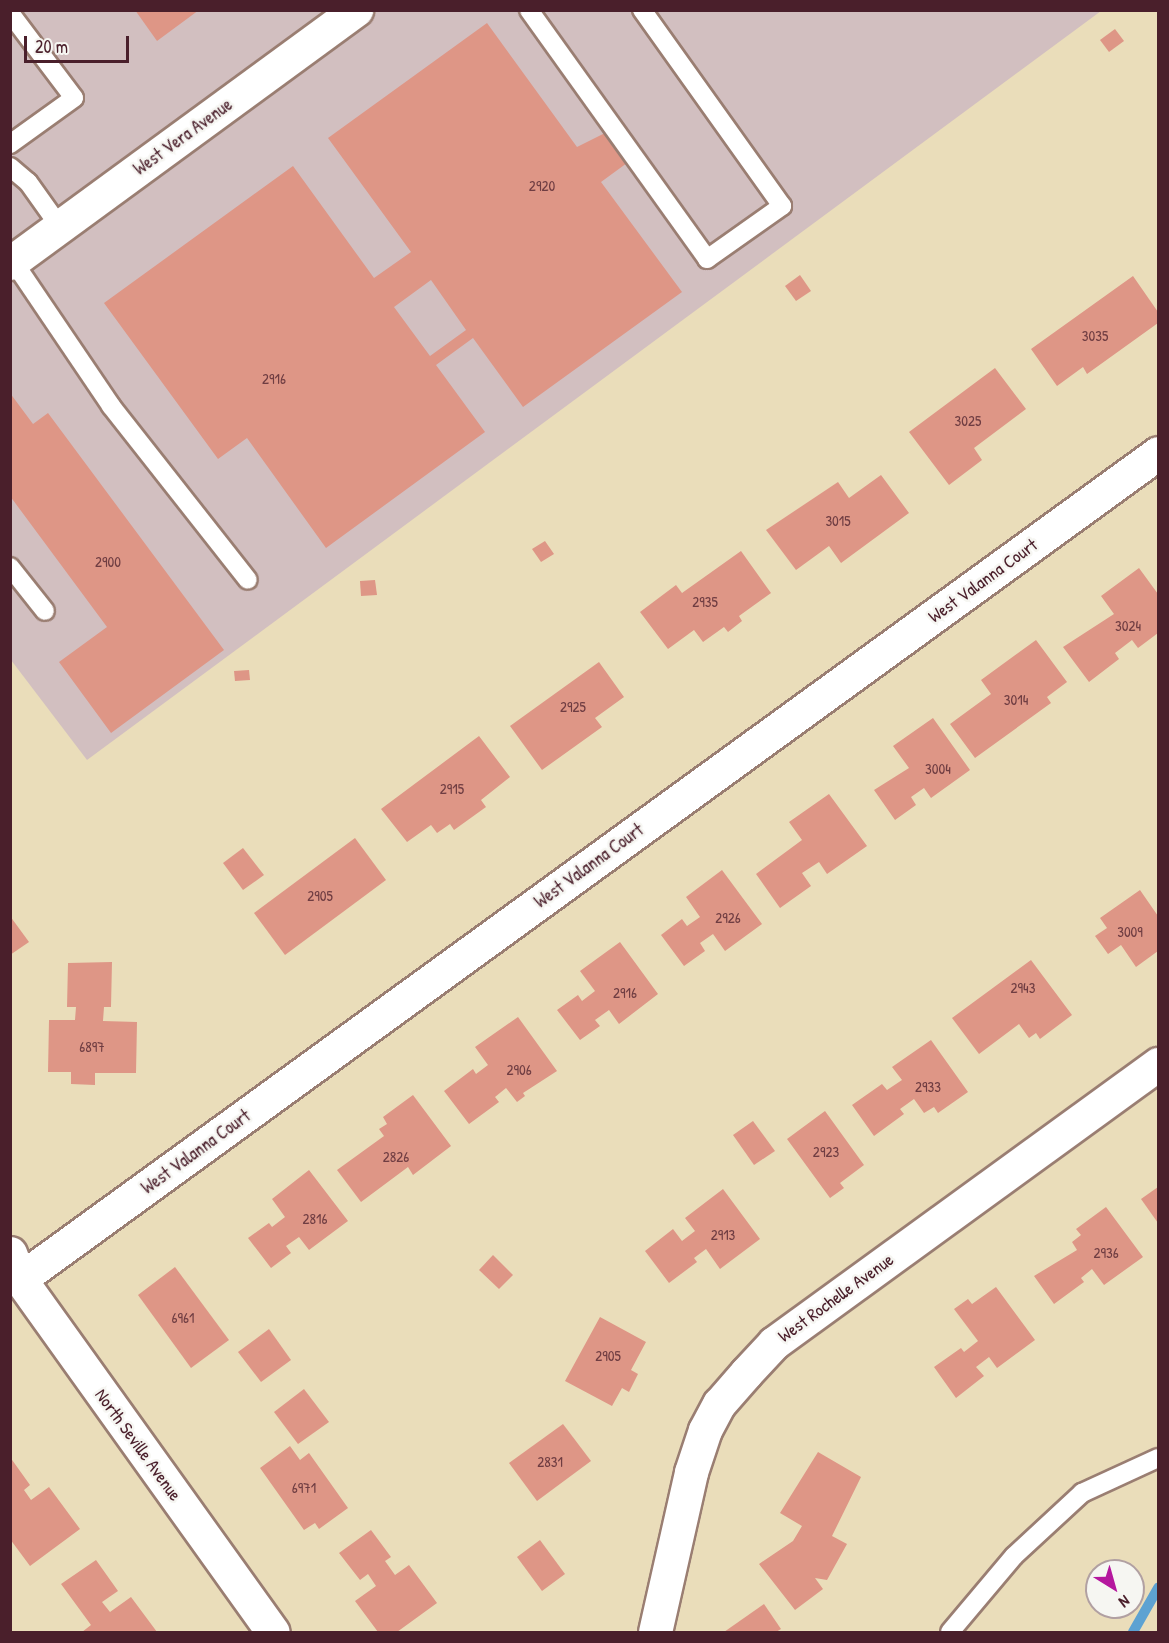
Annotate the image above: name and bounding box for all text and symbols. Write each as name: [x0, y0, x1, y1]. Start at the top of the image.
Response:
scale bar: [27, 24, 132, 62]
text: 20 m: [35, 34, 68, 59]
street label: West Vera Avenue: [129, 94, 237, 180]
house number: 2920: [529, 177, 555, 195]
house number: 3035: [1082, 327, 1108, 345]
house number: 2916: [262, 370, 286, 388]
house number: 3025: [955, 412, 981, 430]
house number: 3015: [825, 512, 851, 530]
street label: West Valanna Court: [924, 534, 1042, 628]
house number: 2900: [95, 553, 121, 571]
house number: 2935: [692, 593, 718, 611]
house number: 3024: [1115, 617, 1141, 635]
house number: 3014: [1004, 691, 1028, 709]
house number: 2925: [560, 698, 586, 716]
house number: 3004: [925, 760, 951, 778]
house number: 2915: [440, 780, 464, 798]
street label: West Valanna Court: [530, 819, 648, 913]
house number: 2905: [307, 887, 333, 905]
house number: 2926: [715, 909, 741, 927]
house number: 3009: [1117, 923, 1143, 941]
house number: 2943: [1011, 979, 1035, 997]
house number: 2916: [613, 984, 637, 1002]
house number: 6897: [79, 1038, 105, 1056]
house number: 2906: [506, 1061, 532, 1079]
house number: 2933: [915, 1078, 941, 1096]
street label: West Valanna Court: [137, 1105, 255, 1199]
house number: 2923: [813, 1143, 839, 1161]
house number: 2826: [383, 1148, 409, 1166]
house number: 2816: [303, 1210, 327, 1228]
house number: 2913: [711, 1226, 735, 1244]
house number: 2936: [1093, 1244, 1119, 1262]
street label: West Rochelle Avenue: [774, 1249, 898, 1347]
house number: 6961: [172, 1309, 194, 1327]
house number: 2905: [595, 1347, 621, 1365]
street label: North Seville Avenue: [90, 1385, 186, 1505]
house number: 2831: [537, 1453, 563, 1471]
house number: 6971: [292, 1479, 316, 1497]
north arrow: [1085, 1559, 1145, 1619]
text: N: [1115, 1590, 1135, 1613]

